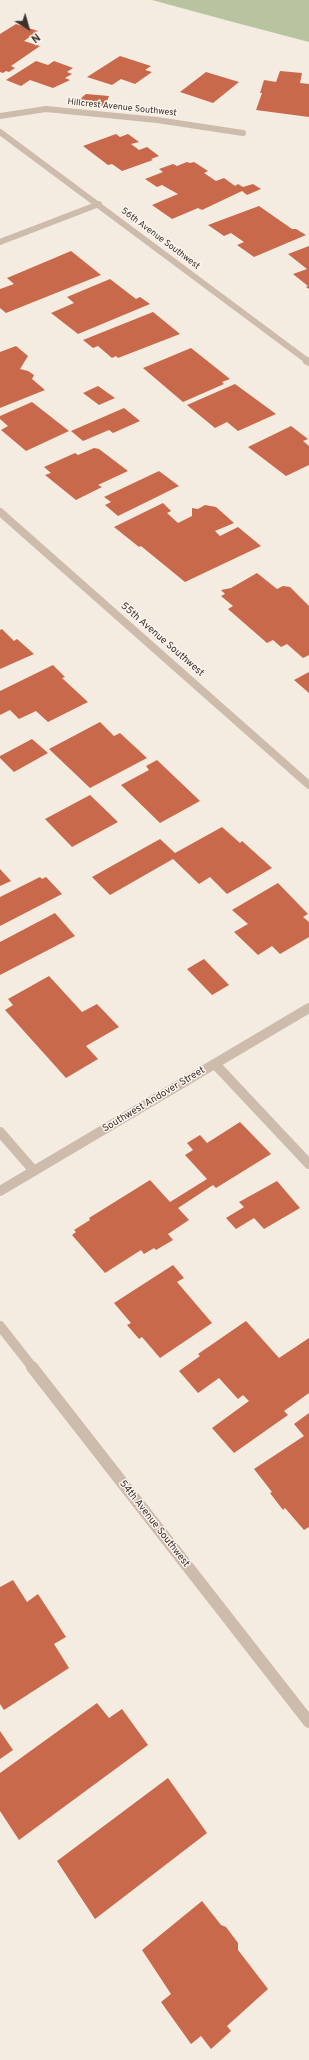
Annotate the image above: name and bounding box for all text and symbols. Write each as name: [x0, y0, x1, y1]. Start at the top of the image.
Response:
north arrow: [8, 8, 48, 48]
text: N: [28, 30, 43, 46]
street label: Hillcrest Avenue Southwest: [67, 97, 177, 119]
street label: 56th Avenue Southwest: [119, 206, 201, 272]
street label: 55th Avenue Southwest: [118, 601, 206, 679]
street label: Southwest Andover Street: [101, 1065, 207, 1135]
street label: 54th Avenue Southwest: [116, 1478, 192, 1570]

